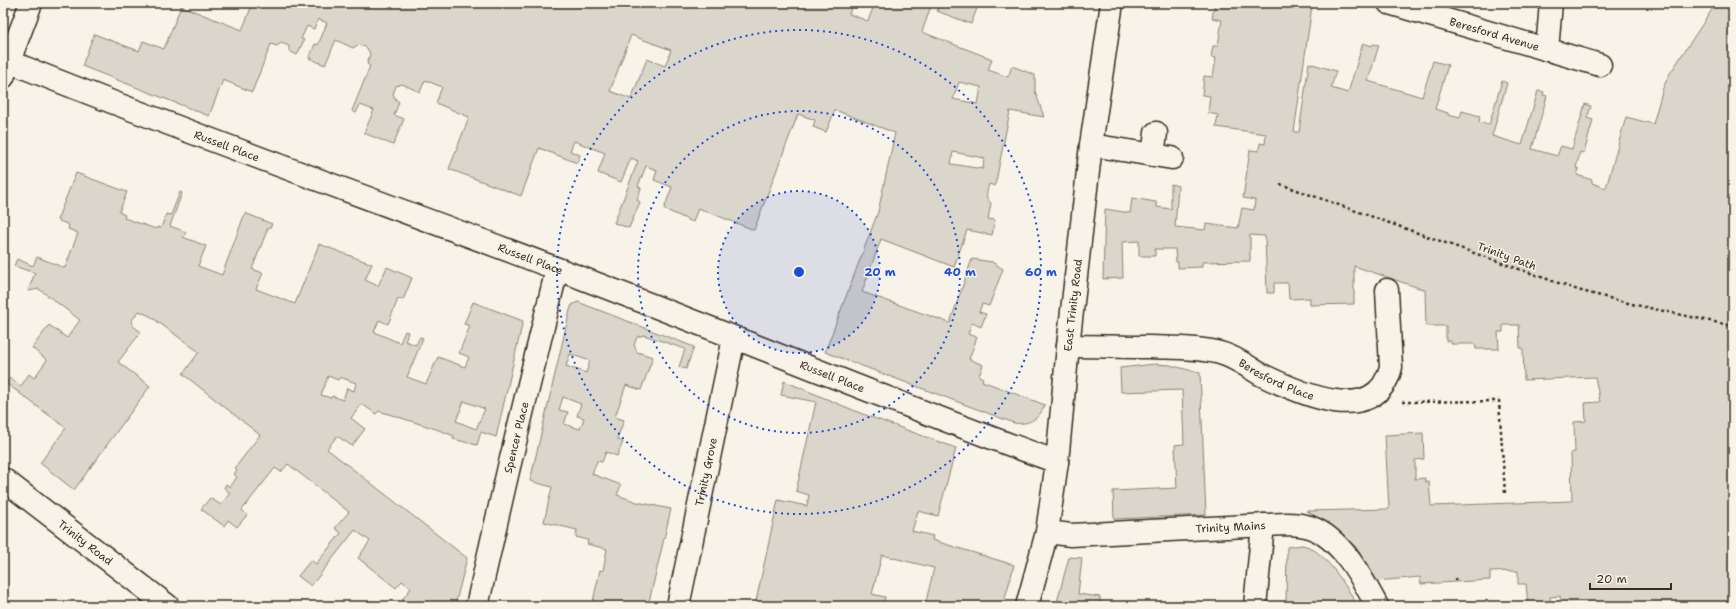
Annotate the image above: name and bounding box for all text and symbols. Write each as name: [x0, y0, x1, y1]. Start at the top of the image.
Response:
street label: Beresford Avenue: [1448, 14, 1541, 55]
street label: Russell Place: [192, 127, 261, 165]
street label: Trinity Path: [1475, 239, 1539, 274]
street label: Russell Place: [496, 240, 565, 278]
street label: East Trinity Road: [1061, 258, 1086, 352]
text: 20 m: [864, 264, 896, 280]
text: 40 m: [944, 264, 976, 280]
text: 60 m: [1025, 264, 1057, 280]
centre of rings: [792, 265, 806, 279]
street label: Beresford Place: [1236, 356, 1316, 404]
street label: Russell Place: [797, 357, 867, 396]
street label: Spencer Place: [501, 400, 533, 475]
street label: Trinity Grove: [692, 436, 721, 508]
street label: Trinity Road: [55, 517, 116, 569]
street label: Trinity Mains: [1195, 518, 1266, 537]
scale bar: [1590, 565, 1671, 591]
text: 20 m: [1596, 571, 1627, 587]

